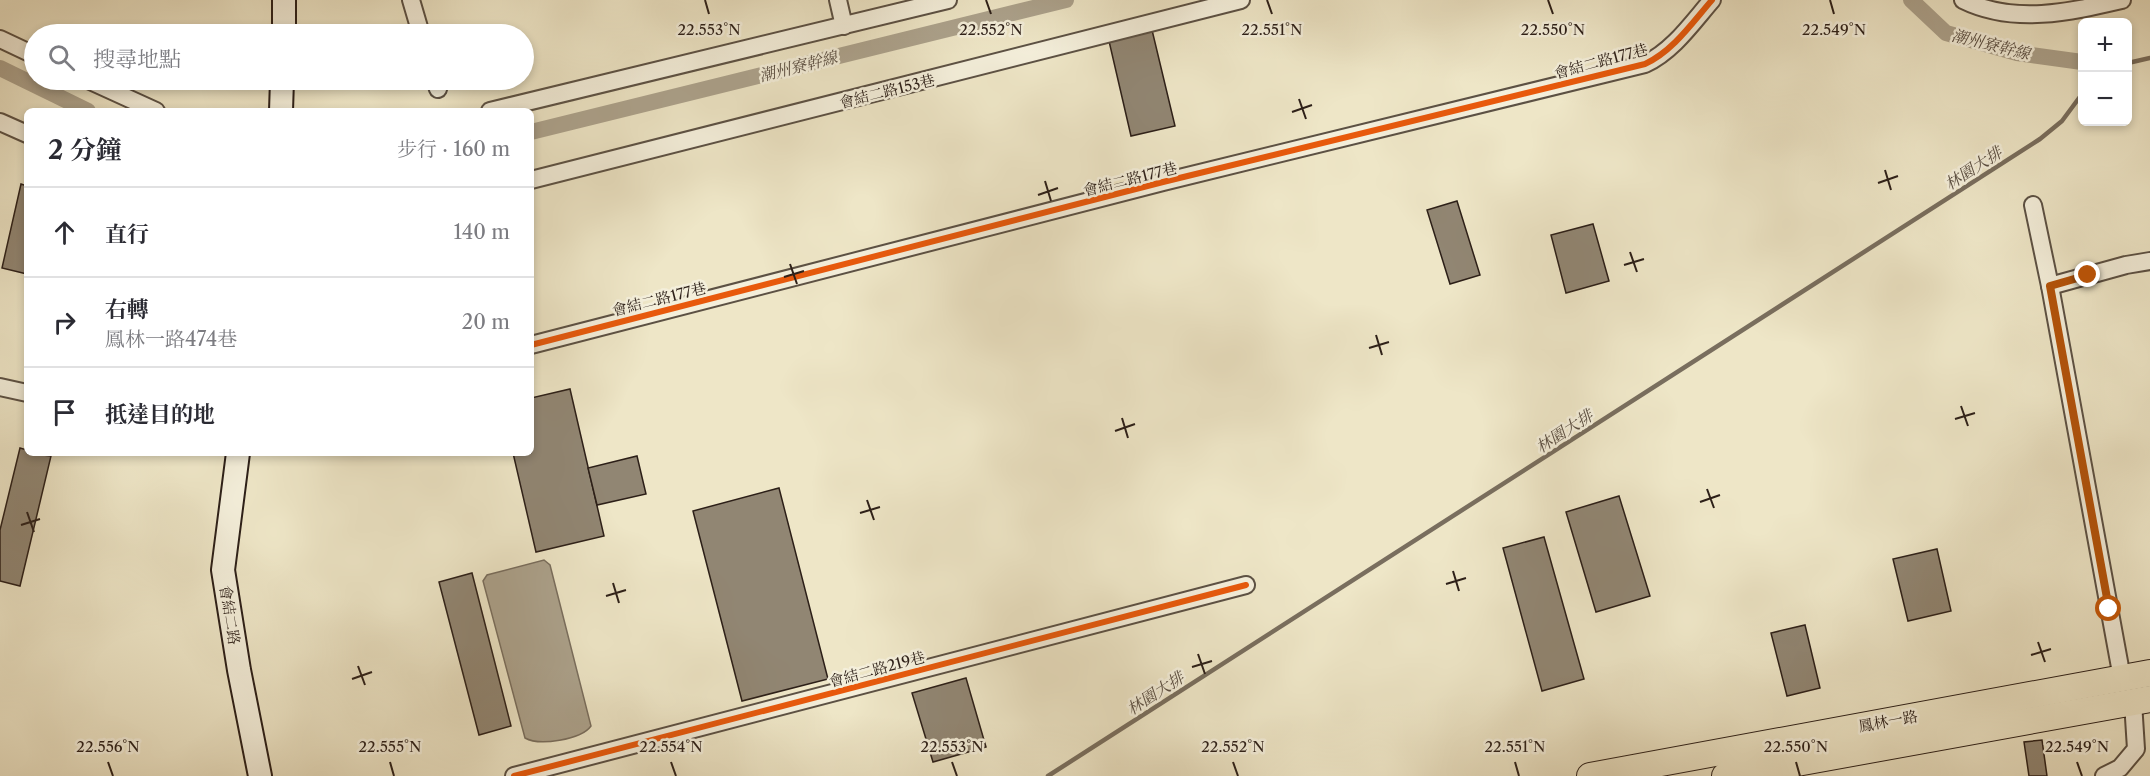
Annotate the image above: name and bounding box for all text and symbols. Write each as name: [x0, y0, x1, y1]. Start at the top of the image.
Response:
map controls: [2078, 18, 2132, 126]
button: +: [2078, 18, 2132, 72]
text: 22.553°N: [677, 20, 741, 39]
text: 22.552°N: [959, 20, 1023, 39]
text: 22.551°N: [1241, 20, 1303, 39]
text: 22.550°N: [1521, 20, 1585, 39]
text: 22.549°N: [1802, 20, 1866, 39]
search box: [24, 24, 534, 90]
water label: 潮州寮幹線: [1950, 25, 2034, 64]
street label: 會結二路177巷: [1552, 39, 1650, 83]
icon: search: [45, 41, 78, 74]
text: 搜尋地點: [93, 46, 181, 73]
water label: 潮州寮幹線: [757, 46, 841, 85]
street label: 會結二路153巷: [837, 70, 937, 112]
button: −: [2078, 72, 2132, 126]
text: 2 分鐘: [48, 134, 122, 166]
text: 步行 · 160 m: [397, 137, 510, 161]
water label: 林園大排: [1941, 141, 2007, 194]
street label: 會結二路177巷: [1081, 158, 1179, 200]
icon: ahead: [48, 216, 81, 249]
text: 140 m: [453, 220, 510, 244]
text: 直行: [105, 221, 149, 248]
route end: [2074, 261, 2100, 287]
street label: 會結二路177巷: [610, 278, 708, 320]
text: 右轉: [105, 296, 149, 323]
icon: right: [48, 306, 81, 339]
text: 20 m: [462, 310, 510, 334]
text: 鳳林一路474巷: [105, 327, 237, 351]
icon: arrive: [48, 396, 81, 429]
text: 抵達目的地: [105, 401, 215, 428]
water label: 林園大排: [1532, 404, 1598, 457]
street label: 會結二路: [216, 584, 244, 646]
route start: [2095, 595, 2121, 621]
street label: 會結二路219巷: [827, 647, 927, 691]
water label: 林園大排: [1123, 666, 1189, 719]
street label: 鳳林一路: [1857, 706, 1919, 736]
text: 22.556°N: [76, 737, 140, 756]
text: 22.555°N: [359, 737, 422, 756]
text: 22.554°N: [639, 737, 703, 756]
text: 22.553°N: [920, 737, 984, 756]
text: 22.552°N: [1201, 737, 1265, 756]
text: 22.551°N: [1484, 737, 1546, 756]
text: 22.550°N: [1764, 737, 1828, 756]
text: 22.549°N: [2045, 737, 2109, 756]

